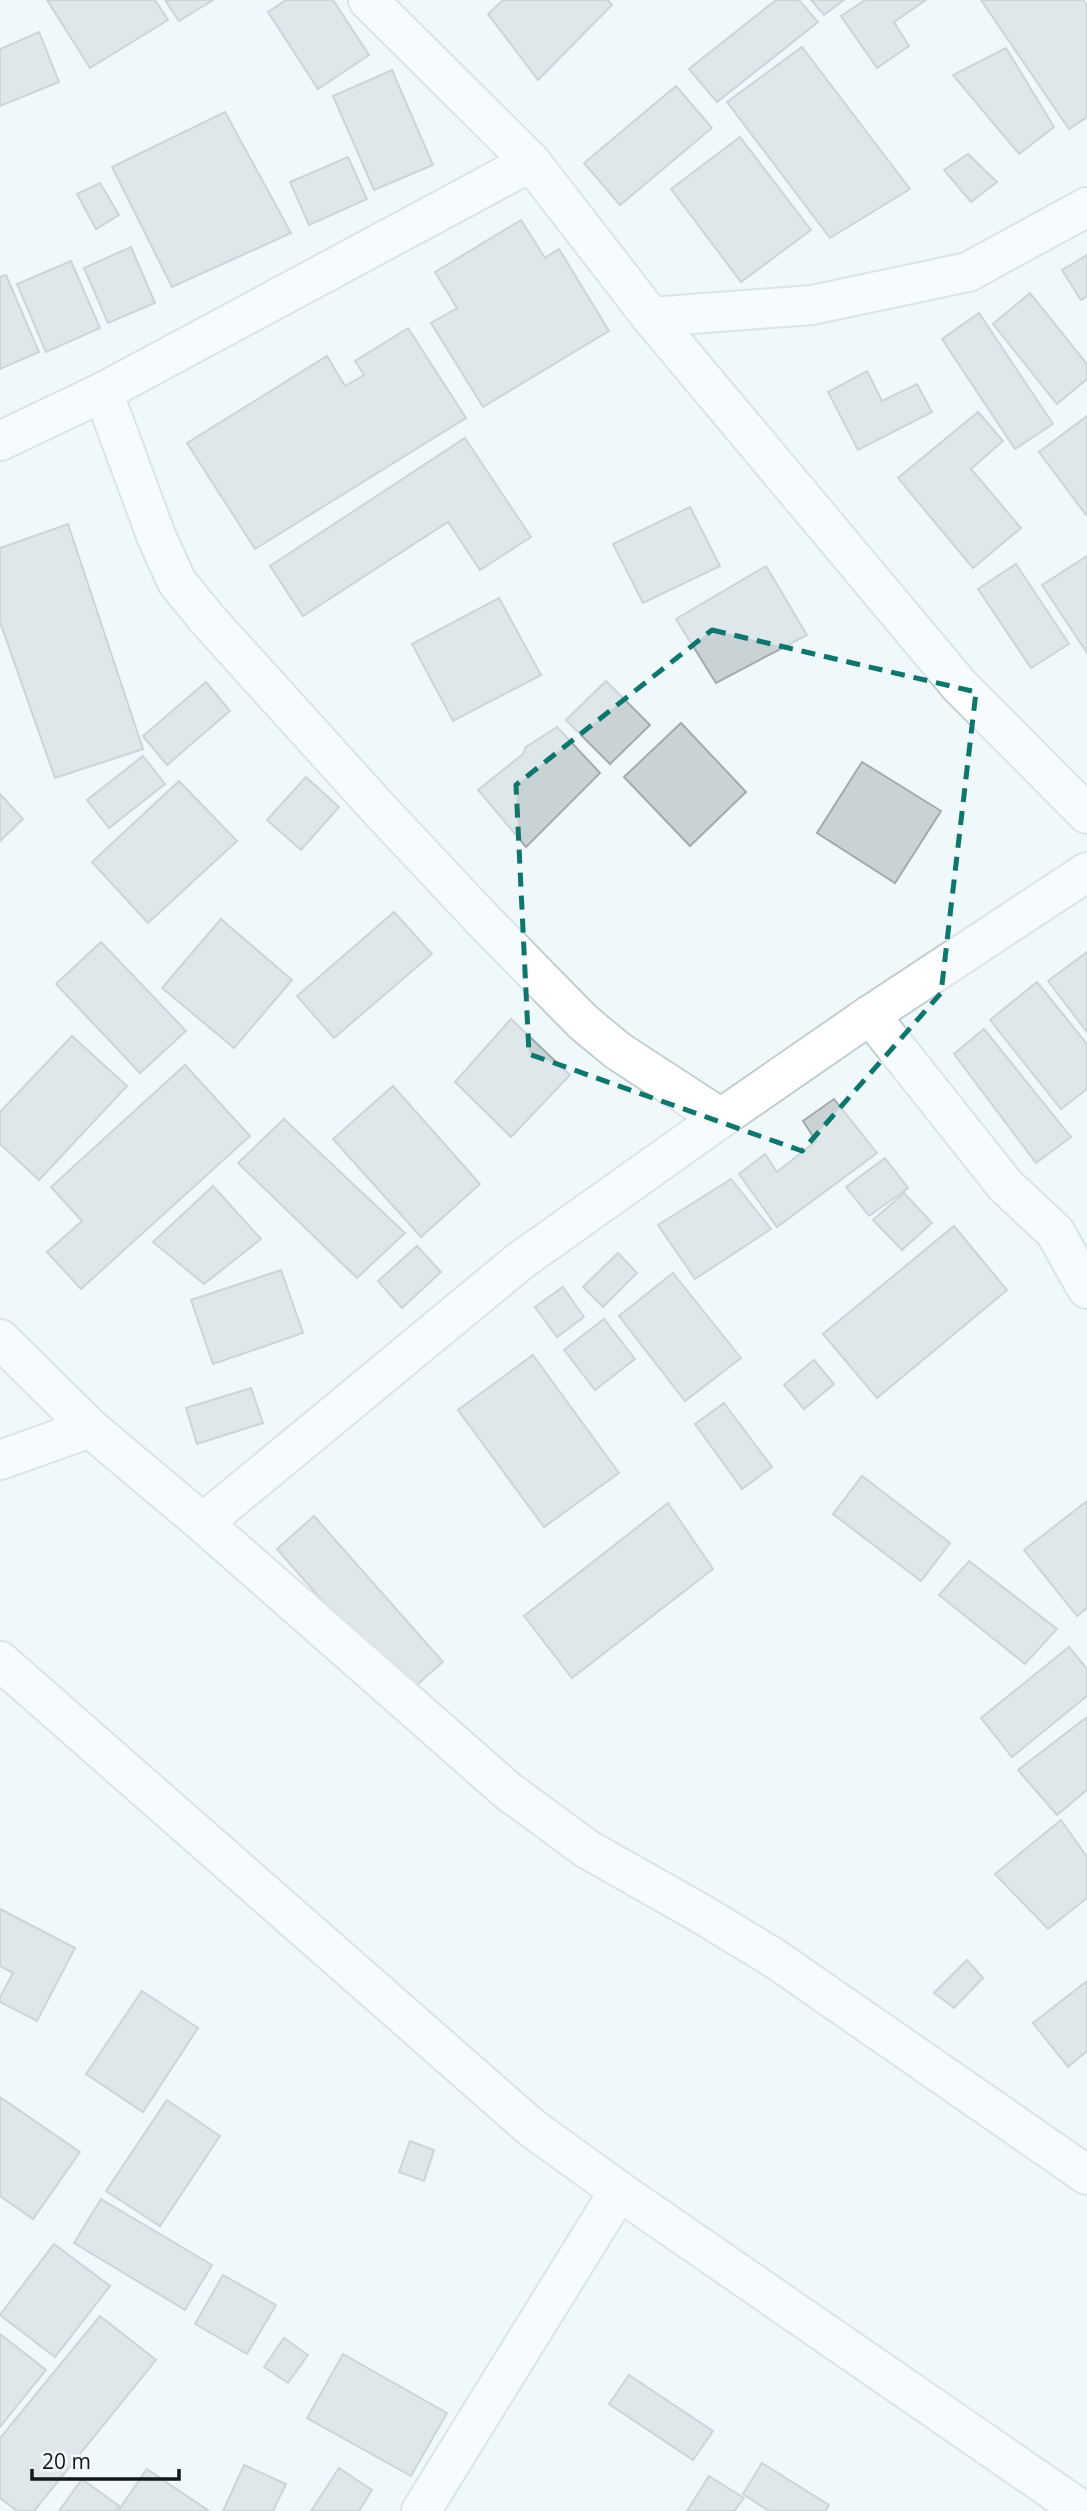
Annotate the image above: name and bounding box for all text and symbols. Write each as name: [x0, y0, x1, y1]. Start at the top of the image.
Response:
scale bar: [32, 2438, 178, 2482]
text: 20 m: [42, 2447, 91, 2475]

